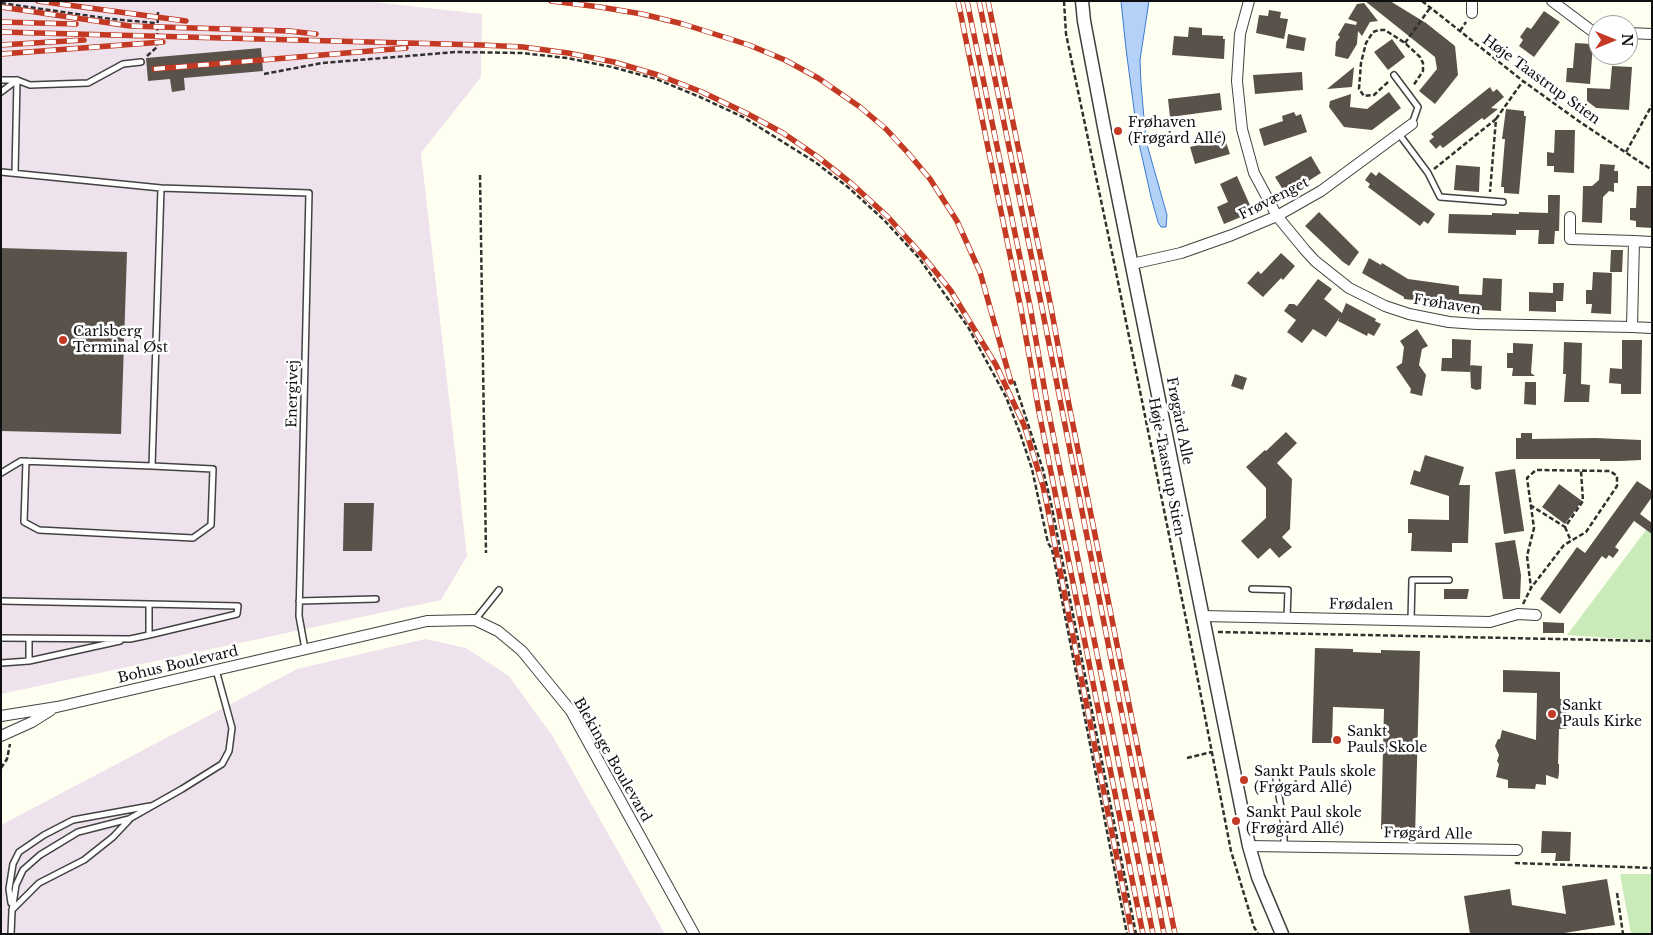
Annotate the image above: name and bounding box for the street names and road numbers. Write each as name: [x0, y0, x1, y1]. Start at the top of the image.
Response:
street label: Høje Taastrup Stien: [1479, 32, 1603, 128]
street label: Frøvænget: [1236, 174, 1312, 224]
street label: Frøhaven: [1412, 291, 1482, 319]
street label: Energivej: [284, 360, 302, 428]
street label: Frøgård Alle: [1162, 376, 1196, 466]
street label: Høje Taastrup Stien: [1144, 396, 1188, 538]
street label: Frødalen: [1329, 596, 1393, 614]
street label: Bohus Boulevard: [116, 643, 240, 687]
street label: Blekinge Boulevard: [570, 695, 654, 825]
street label: Frøgård Alle: [1383, 825, 1473, 843]

